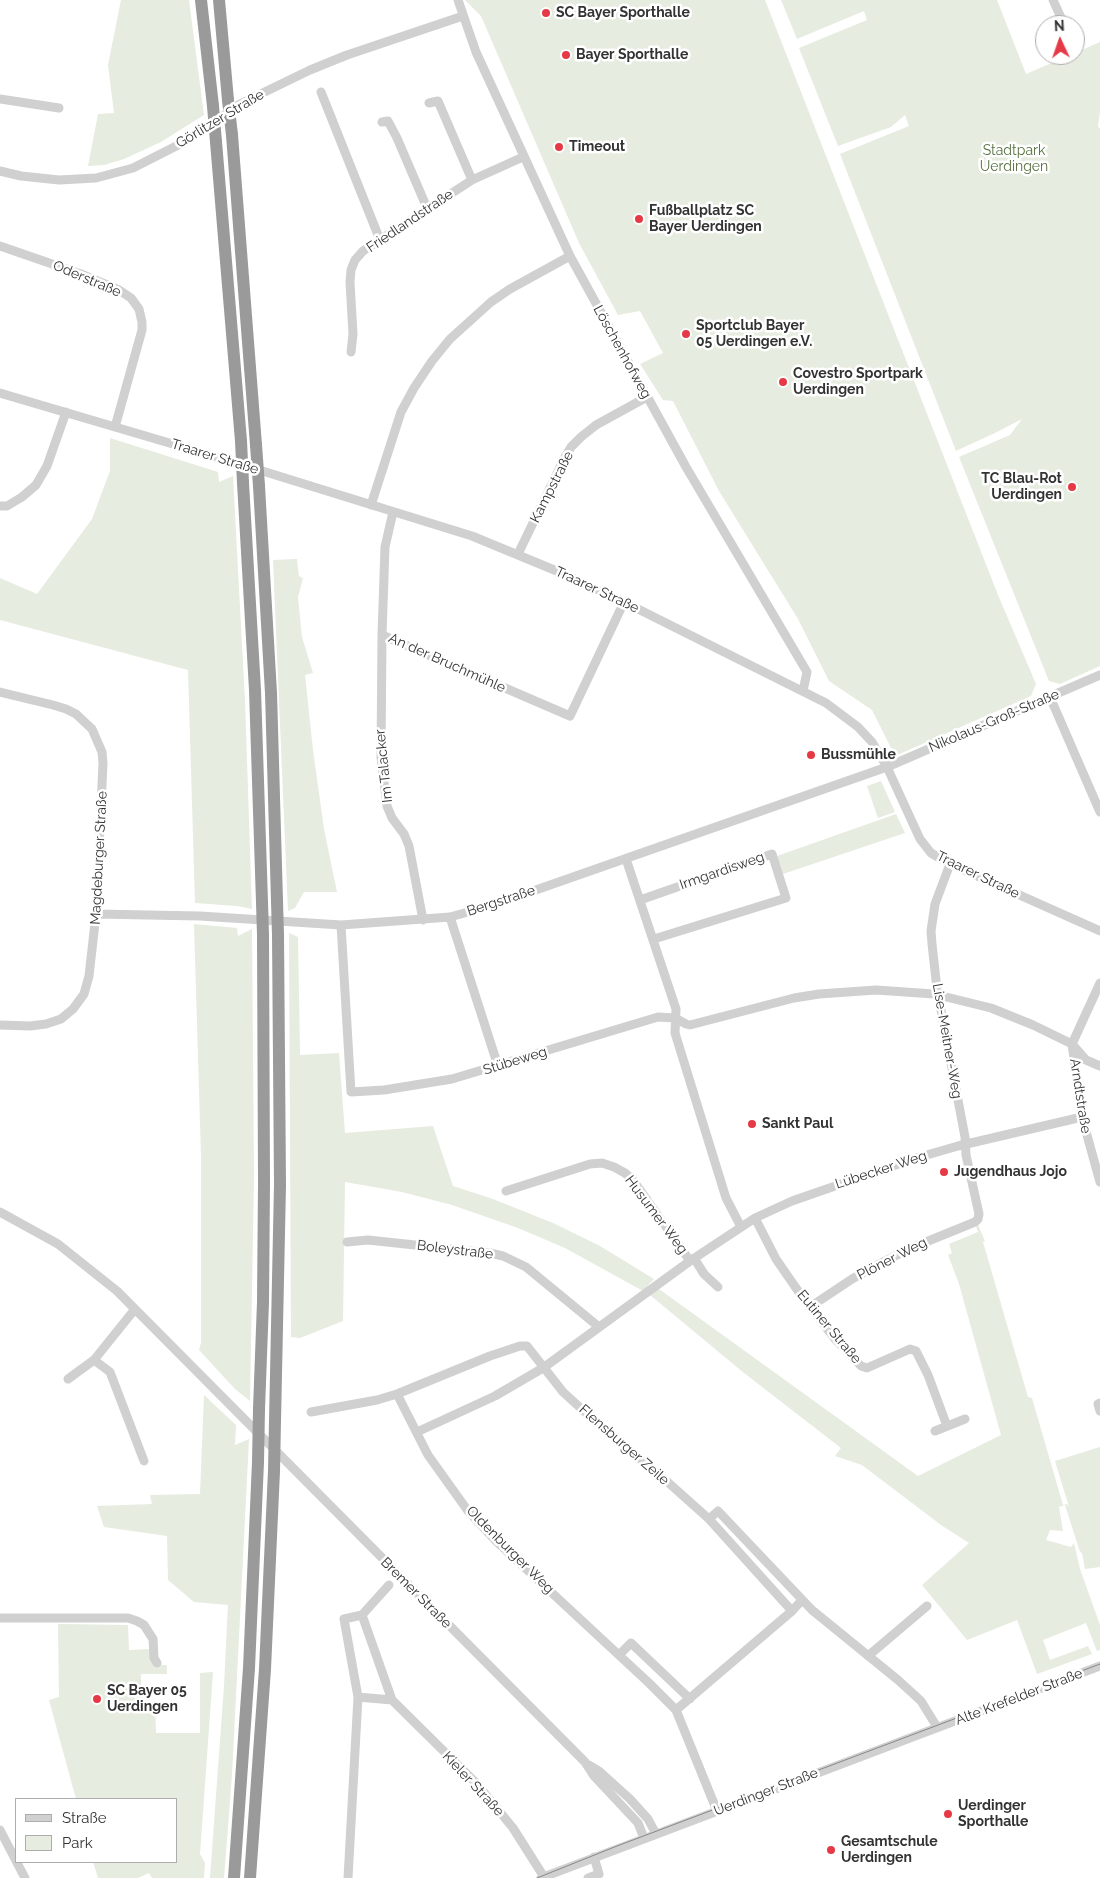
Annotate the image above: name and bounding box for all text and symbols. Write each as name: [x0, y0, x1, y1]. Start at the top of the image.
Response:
place label: SC Bayer Sporthalle: [556, 5, 690, 21]
marker: SC Bayer Sporthalle: [540, 7, 552, 19]
north arrow: [1035, 15, 1085, 65]
text: N: [1054, 18, 1065, 34]
place label: Bayer Sporthalle: [576, 47, 688, 63]
marker: Bayer Sporthalle: [560, 49, 572, 61]
street label: Görlitzer Straße: [173, 86, 267, 152]
place label: Timeout: [569, 139, 625, 155]
marker: Timeout: [553, 141, 565, 153]
park label: Stadtpark Uerdingen: [980, 143, 1048, 176]
street label: Friedlandstraße: [364, 186, 456, 256]
place label: Fußballplatz SC Bayer Uerdingen: [649, 203, 762, 236]
marker: Fußballplatz SC Bayer Uerdingen: [633, 213, 645, 225]
street label: Oderstraße: [50, 257, 124, 301]
street label: Löschenhofweg: [589, 302, 655, 402]
place label: Sportclub Bayer 05 Uerdingen e.V.: [696, 318, 812, 351]
marker: Sportclub Bayer 05 Uerdingen e.V.: [680, 328, 692, 340]
place label: Covestro Sportpark Uerdingen: [793, 366, 923, 398]
marker: Covestro Sportpark Uerdingen: [777, 376, 789, 388]
street label: Traarer Straße: [169, 436, 261, 478]
street label: Kampstraße: [527, 448, 577, 526]
place label: TC Blau-Rot Uerdingen: [981, 471, 1062, 504]
marker: TC Blau-Rot Uerdingen: [1066, 481, 1078, 493]
street label: Traarer Straße: [553, 563, 641, 617]
street label: An der Bruchmühle: [386, 630, 508, 696]
street label: Nikolaus-Groß-Straße: [926, 686, 1062, 756]
street label: Im Talacker: [372, 728, 396, 804]
place label: Bussmühle: [821, 747, 896, 763]
marker: Bussmühle: [805, 749, 817, 761]
street label: Magdeburger Straße: [87, 791, 111, 925]
street label: Traarer Straße: [934, 848, 1022, 902]
street label: Irmgardisweg: [677, 849, 767, 893]
street label: Bergstraße: [465, 882, 537, 920]
street label: Lise-Meitner-Weg: [929, 982, 965, 1100]
street label: Stübeweg: [481, 1043, 549, 1079]
street label: Arndtstraße: [1066, 1057, 1094, 1135]
place label: Sankt Paul: [762, 1116, 833, 1132]
marker: Sankt Paul: [746, 1118, 758, 1130]
street label: Lübecker Weg: [833, 1147, 929, 1193]
place label: Jugendhaus Jojo: [954, 1164, 1067, 1180]
marker: Jugendhaus Jojo: [938, 1166, 950, 1178]
street label: Husumer Weg: [621, 1172, 691, 1258]
street label: Plöner Weg: [854, 1234, 930, 1284]
street label: Boleystraße: [416, 1237, 494, 1263]
street label: Eutiner Straße: [793, 1287, 865, 1367]
street label: Flensburger Zeile: [575, 1401, 673, 1489]
street label: Oldenburger Weg: [463, 1503, 557, 1597]
street label: Bremer Straße: [377, 1554, 455, 1632]
street label: Alte Krefelder Straße: [953, 1665, 1085, 1729]
place label: SC Bayer 05 Uerdingen: [107, 1683, 187, 1715]
marker: SC Bayer 05 Uerdingen: [91, 1693, 103, 1705]
street label: Kieler Straße: [439, 1748, 507, 1820]
street label: Uerdinger Straße: [712, 1764, 820, 1820]
legend: [15, 1798, 178, 1863]
place label: Uerdinger Sporthalle: [958, 1798, 1028, 1830]
marker: Uerdinger Sporthalle: [942, 1808, 954, 1820]
text: Straße: [62, 1809, 106, 1827]
text: Park: [62, 1834, 93, 1852]
place label: Gesamtschule Uerdingen: [841, 1834, 938, 1866]
marker: Gesamtschule Uerdingen: [825, 1844, 837, 1856]

